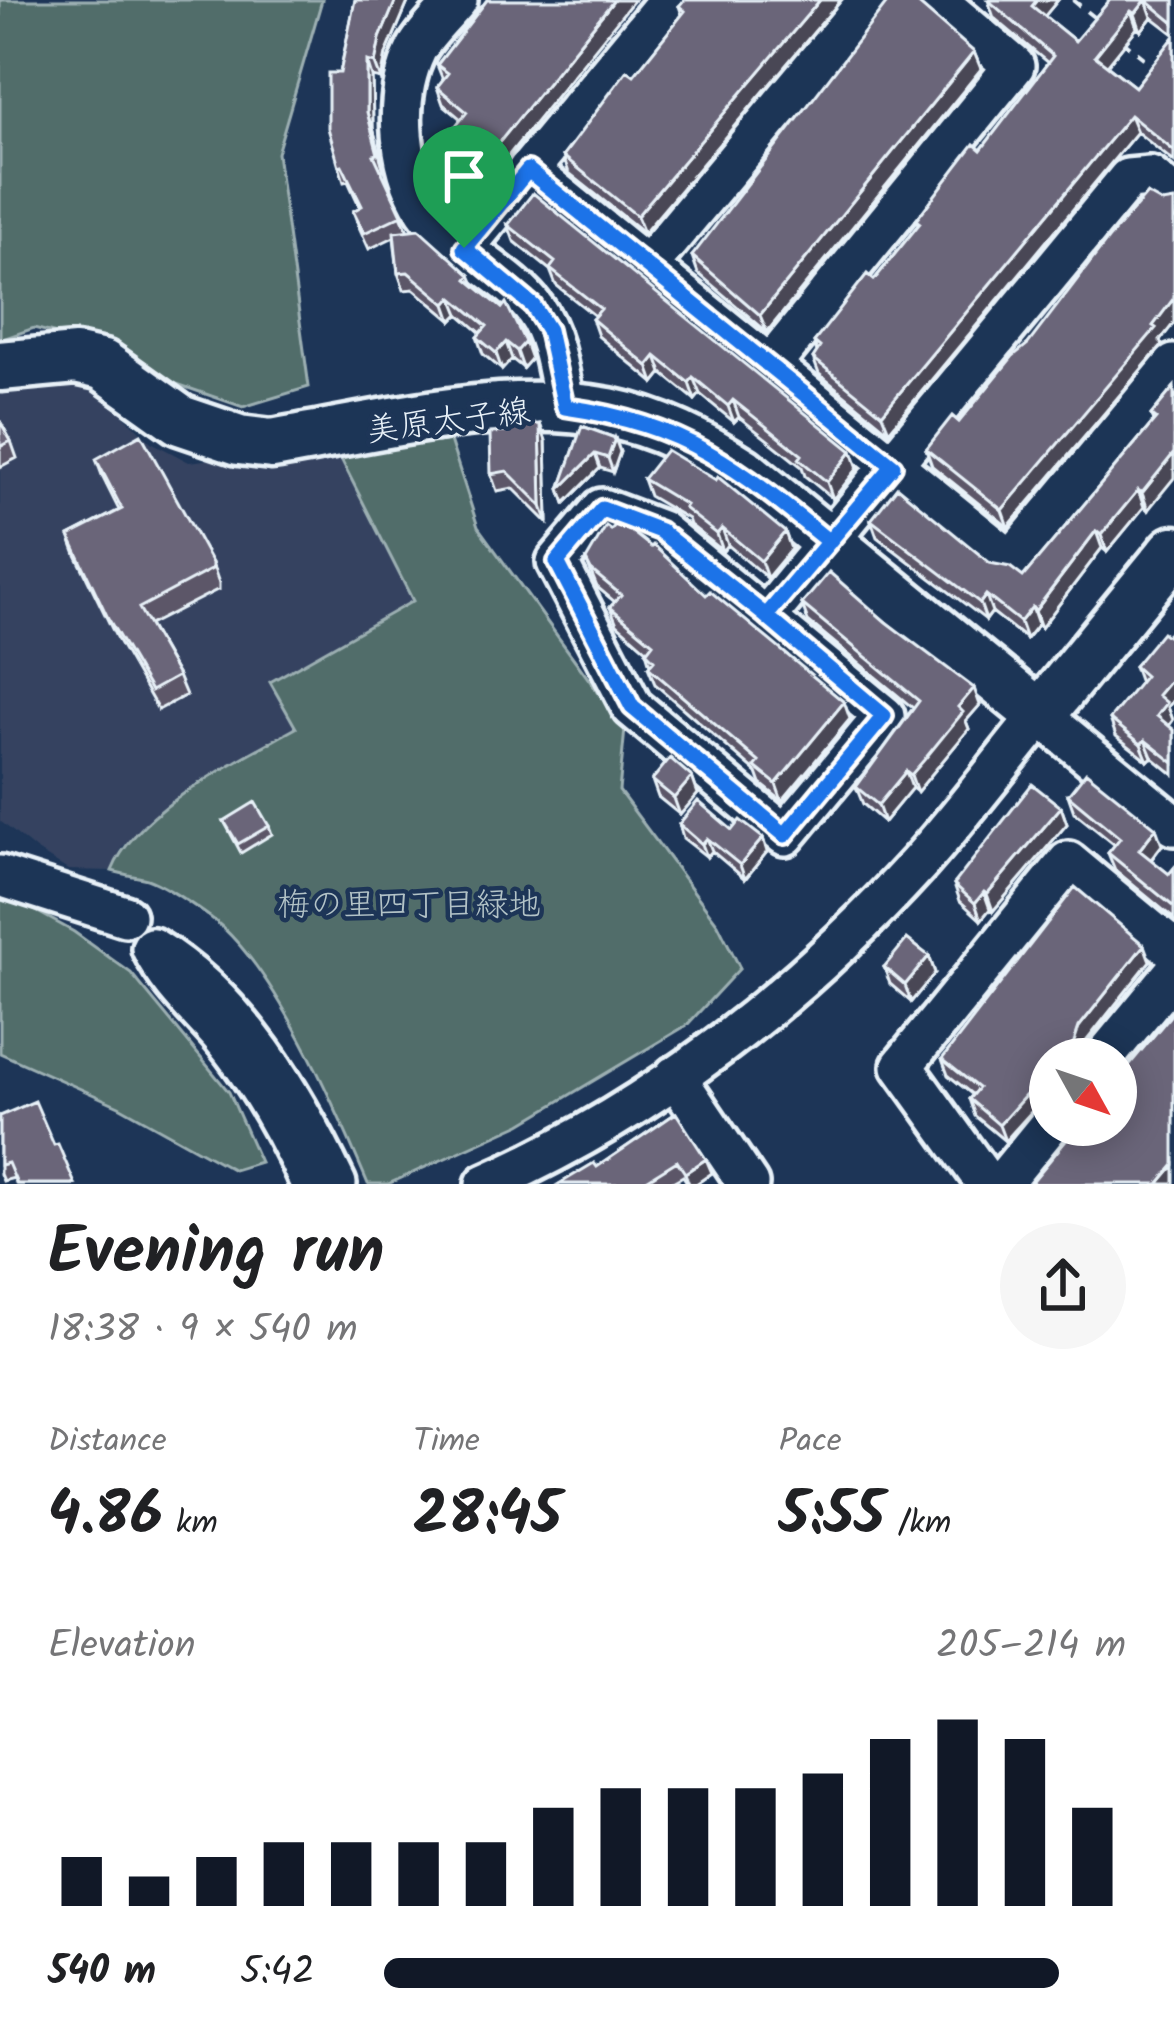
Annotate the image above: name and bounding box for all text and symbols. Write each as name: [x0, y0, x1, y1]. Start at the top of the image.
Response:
pin: [413, 125, 515, 248]
icon: arrive: [431, 143, 497, 209]
street label: 美原太子線: [363, 386, 534, 459]
park label: 梅の里四丁目緑地: [277, 880, 541, 933]
north arrow: [1029, 1038, 1137, 1146]
map controls: [1029, 1038, 1137, 1146]
text: Evening run: [48, 1202, 384, 1307]
button: share: [1000, 1223, 1126, 1349]
text: 18:38 · 9 × 540 m: [48, 1300, 358, 1362]
text: Distance: [48, 1416, 167, 1469]
text: Time: [413, 1416, 480, 1469]
text: Pace: [779, 1416, 842, 1469]
text: 4.86: [48, 1469, 163, 1565]
text: 28:45: [413, 1469, 562, 1565]
text: 5:55: [779, 1469, 885, 1565]
text: km: [163, 1498, 218, 1551]
text: /km: [885, 1498, 951, 1551]
text: Elevation: [48, 1616, 196, 1678]
text: 205–214 m: [936, 1616, 1126, 1678]
text: 540 m: [48, 1942, 156, 2004]
text: 5:42: [240, 1942, 315, 2004]

